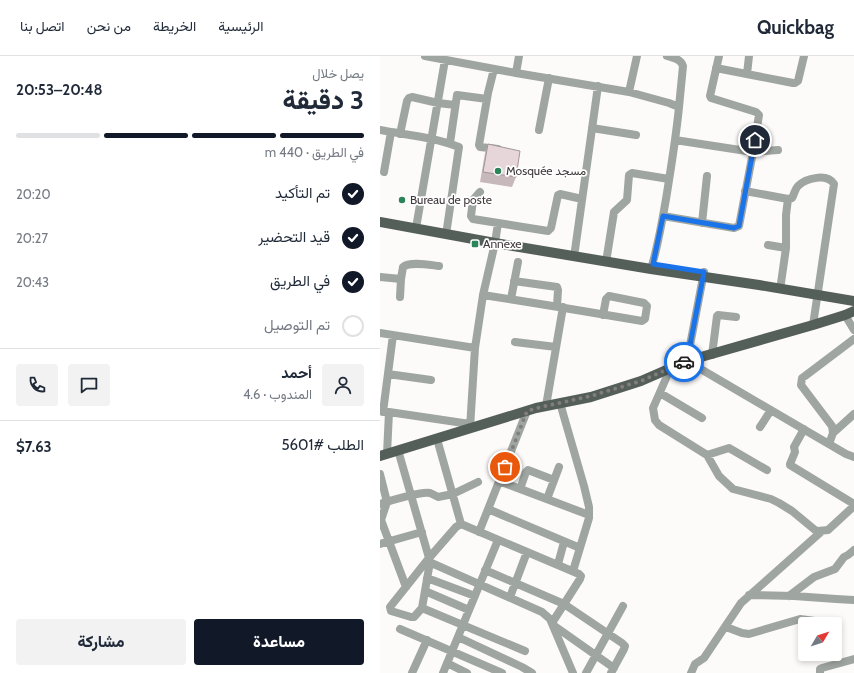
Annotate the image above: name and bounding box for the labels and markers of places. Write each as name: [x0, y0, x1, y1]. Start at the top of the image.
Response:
pin: [738, 123, 772, 157]
place label: Mosquée مسجد: [506, 163, 586, 178]
marker: Mosquée مسجد: [493, 166, 503, 176]
place label: Bureau de poste: [410, 192, 492, 207]
marker: Bureau de poste: [397, 195, 407, 205]
place label: Annexe: [483, 236, 522, 251]
marker: Annexe: [470, 239, 480, 249]
pin: [488, 450, 522, 484]

